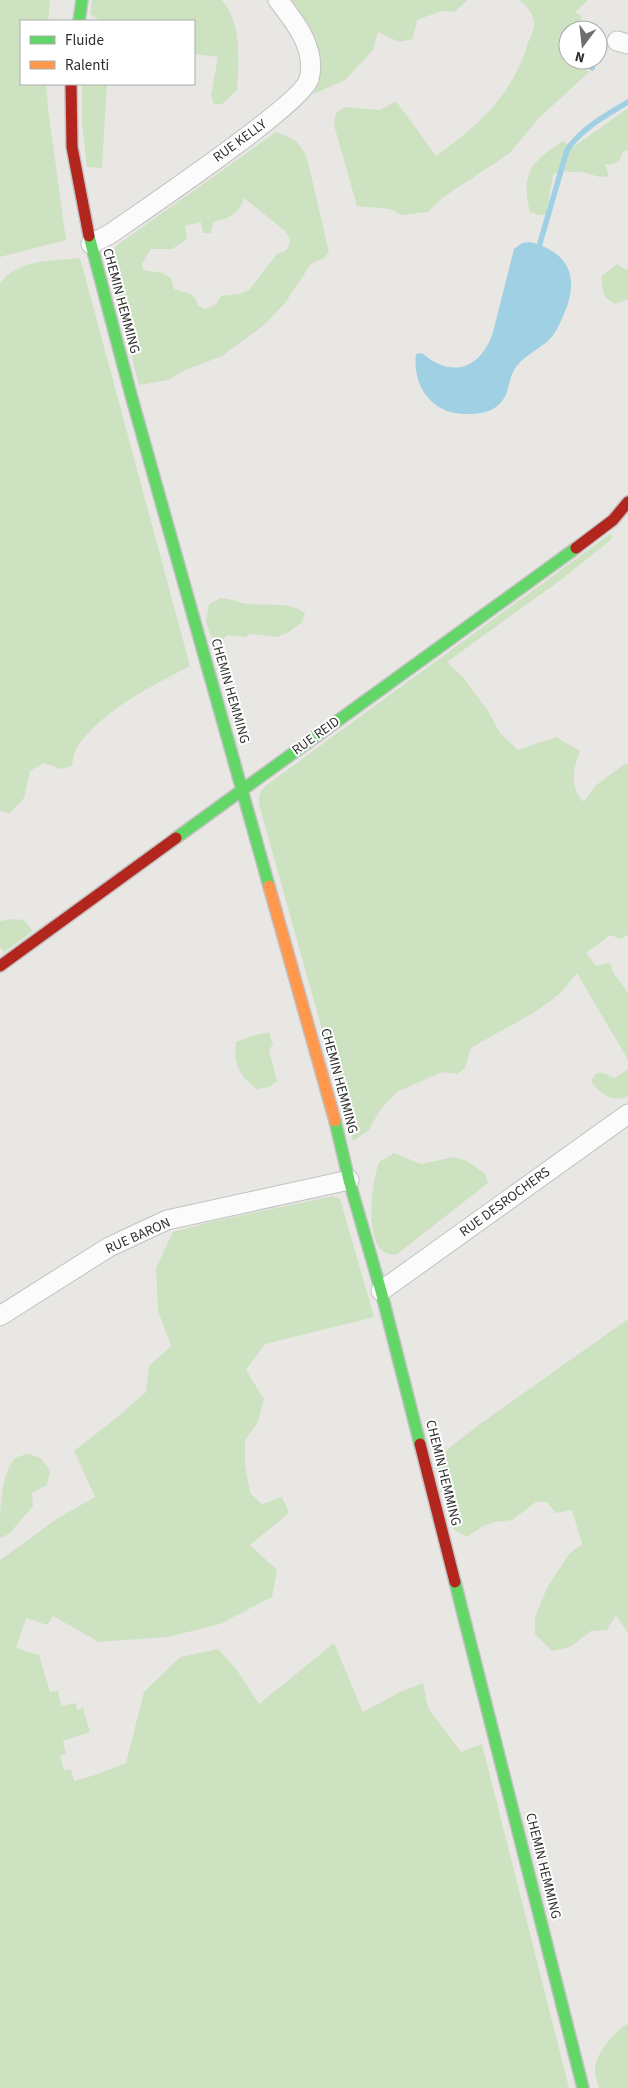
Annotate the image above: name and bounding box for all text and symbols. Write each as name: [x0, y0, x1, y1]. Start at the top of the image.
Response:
legend: [20, 20, 195, 85]
north arrow: [558, 20, 608, 70]
text: Fluide: [65, 30, 104, 51]
text: N: [573, 46, 587, 67]
text: Ralenti: [65, 55, 109, 76]
street label: RUE KELLY: [209, 115, 271, 167]
street label: CHEMIN HEMMING: [97, 246, 145, 356]
street label: CHEMIN HEMMING: [205, 636, 255, 746]
street label: RUE REID: [288, 712, 344, 760]
street label: CHEMIN HEMMING: [315, 1026, 363, 1136]
street label: RUE DESROCHERS: [456, 1162, 554, 1242]
street label: RUE BARON: [102, 1213, 174, 1259]
street label: CHEMIN HEMMING: [420, 1418, 466, 1528]
street label: CHEMIN HEMMING: [520, 1811, 566, 1921]

